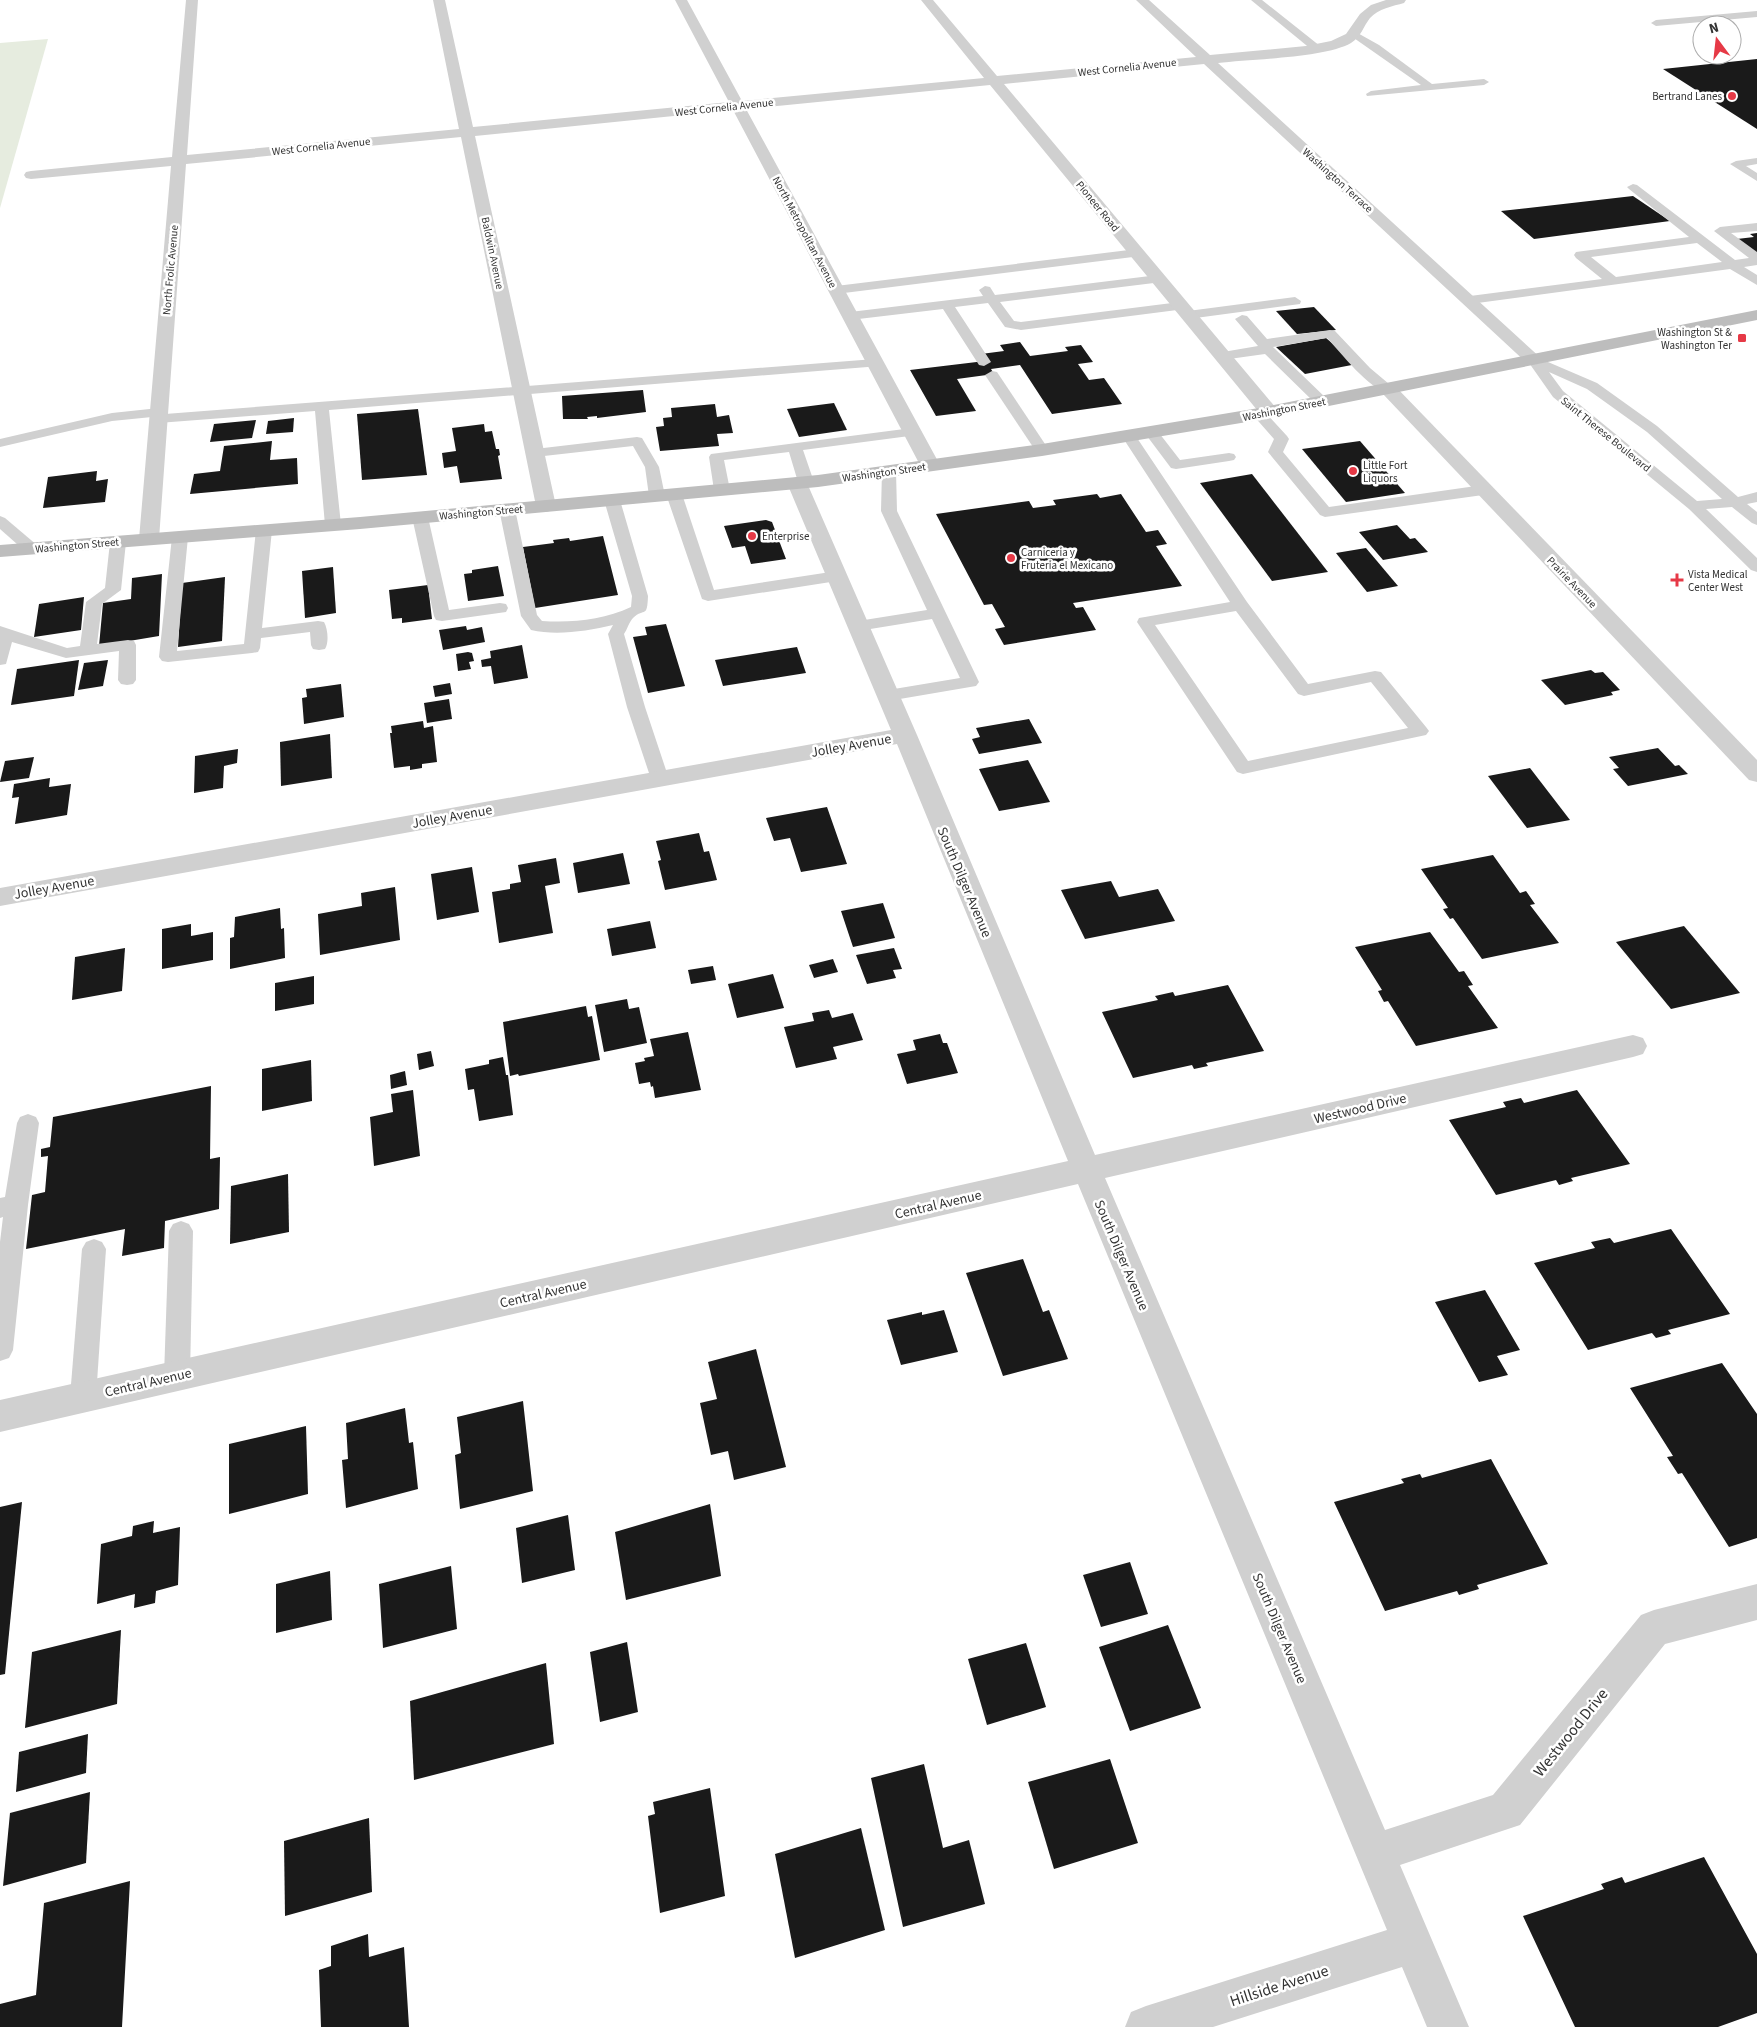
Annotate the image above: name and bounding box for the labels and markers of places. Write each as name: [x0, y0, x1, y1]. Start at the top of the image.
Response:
place label: Bertrand Lanes: [1652, 89, 1722, 104]
marker: Bertrand Lanes: [1726, 90, 1738, 102]
place label: Washington St & Washington Ter: [1657, 325, 1732, 353]
marker: Washington St & Washington Ter: [1736, 332, 1748, 344]
place label: Little Fort Liquors: [1363, 458, 1408, 486]
marker: Little Fort Liquors: [1347, 465, 1359, 477]
place label: Enterprise: [762, 529, 810, 544]
marker: Enterprise: [746, 530, 758, 542]
place label: Carniceria y Fruteria el Mexicano: [1021, 545, 1113, 573]
marker: Carniceria y Fruteria el Mexicano: [1005, 552, 1017, 564]
place label: Vista Medical Center West: [1688, 567, 1748, 595]
marker: Vista Medical Center West: [1670, 573, 1684, 587]

